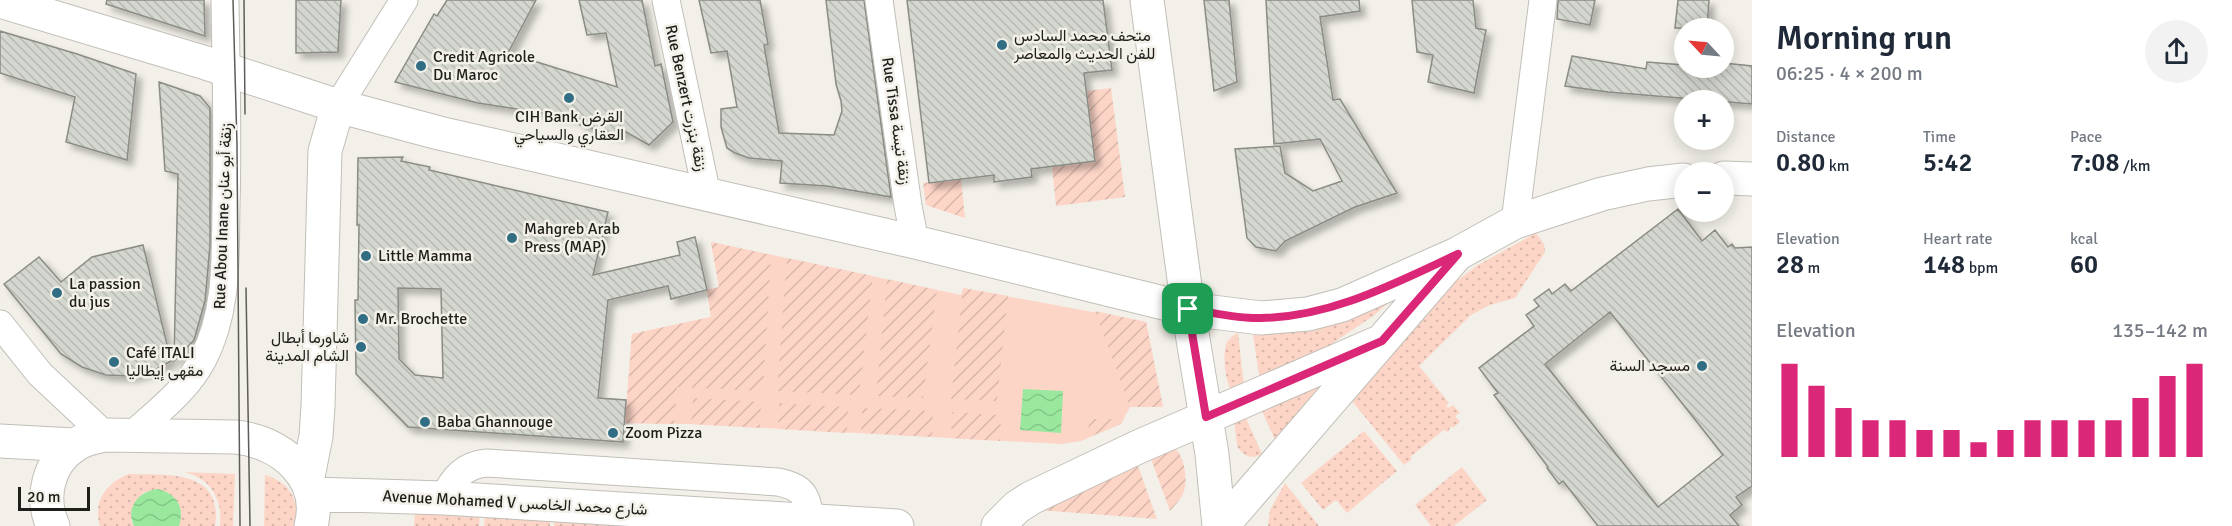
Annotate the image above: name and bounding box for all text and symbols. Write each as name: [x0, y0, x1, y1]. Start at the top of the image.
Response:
north arrow: [1674, 18, 1734, 78]
map controls: [1674, 18, 1734, 222]
text: Morning run: [1776, 18, 1952, 59]
button: share: [2145, 20, 2208, 83]
street label: Rue Benzert زنقة بنزرت: [661, 23, 711, 173]
place label: متحف محمد السادس للفن الحديث والمعاصر: [1013, 26, 1155, 64]
marker: متحف محمد السادس للفن الحديث والمعاصر: [995, 38, 1009, 52]
place label: Credit Agricole Du Maroc: [433, 47, 535, 85]
street label: Rue Tissa زنقة تيسة: [877, 56, 915, 186]
marker: Credit Agricole Du Maroc: [414, 59, 428, 73]
text: 06:25 · 4 × 200 m: [1776, 61, 1923, 86]
button: +: [1674, 90, 1734, 150]
marker: CIH Bank القرض العقاري والسياحي: [562, 91, 576, 105]
place label: CIH Bank القرض العقاري والسياحي: [514, 107, 624, 148]
street label: Rue Abou Inane زنقة أبو عنان: [210, 122, 236, 310]
text: Distance: [1776, 127, 1836, 147]
text: Time: [1923, 127, 1956, 147]
text: Pace: [2070, 127, 2102, 147]
text: 0.80: [1776, 147, 1825, 179]
text: 5:42: [1923, 147, 1972, 179]
text: 7:08: [2070, 147, 2119, 179]
text: km: [1825, 156, 1850, 176]
text: /km: [2119, 156, 2151, 176]
button: −: [1674, 162, 1734, 222]
place label: Mahgreb Arab Press (MAP): [524, 219, 620, 257]
text: Elevation: [1776, 229, 1840, 249]
text: Heart rate: [1923, 229, 1992, 249]
text: kcal: [2070, 229, 2098, 249]
marker: Mahgreb Arab Press (MAP): [505, 231, 519, 245]
place label: Little Mamma: [378, 246, 472, 266]
marker: Little Mamma: [359, 249, 373, 263]
text: 28: [1776, 249, 1804, 281]
text: 148: [1923, 249, 1965, 281]
text: 60: [2070, 249, 2098, 281]
text: m: [1804, 258, 1820, 278]
text: bpm: [1965, 258, 1998, 278]
place label: La passion du jus: [69, 274, 141, 312]
pin: [1162, 283, 1213, 334]
marker: La passion du jus: [50, 286, 64, 300]
icon: arrive: [1171, 292, 1204, 325]
place label: Mr. Brochette: [375, 309, 467, 329]
marker: Mr. Brochette: [356, 312, 370, 326]
text: Elevation: [1776, 318, 1856, 343]
text: 135–142 m: [2112, 318, 2208, 343]
place label: شاورما أبطال الشام المدينة: [265, 328, 349, 366]
marker: شاورما أبطال الشام المدينة: [354, 340, 368, 354]
place label: Café ITALI مقهى إيطاليا: [126, 343, 203, 381]
marker: Café ITALI مقهى إيطاليا: [107, 355, 121, 369]
place label: مسجد السنة: [1610, 356, 1690, 376]
marker: مسجد السنة: [1695, 359, 1709, 373]
place label: Baba Ghannouge: [437, 412, 553, 432]
marker: Baba Ghannouge: [418, 415, 432, 429]
place label: Zoom Pizza: [625, 423, 702, 443]
marker: Zoom Pizza: [606, 426, 620, 440]
scale bar: [18, 484, 90, 512]
street label: Avenue Mohamed V شارع محمد الخامس: [382, 486, 648, 521]
text: 20 m: [27, 487, 61, 507]

